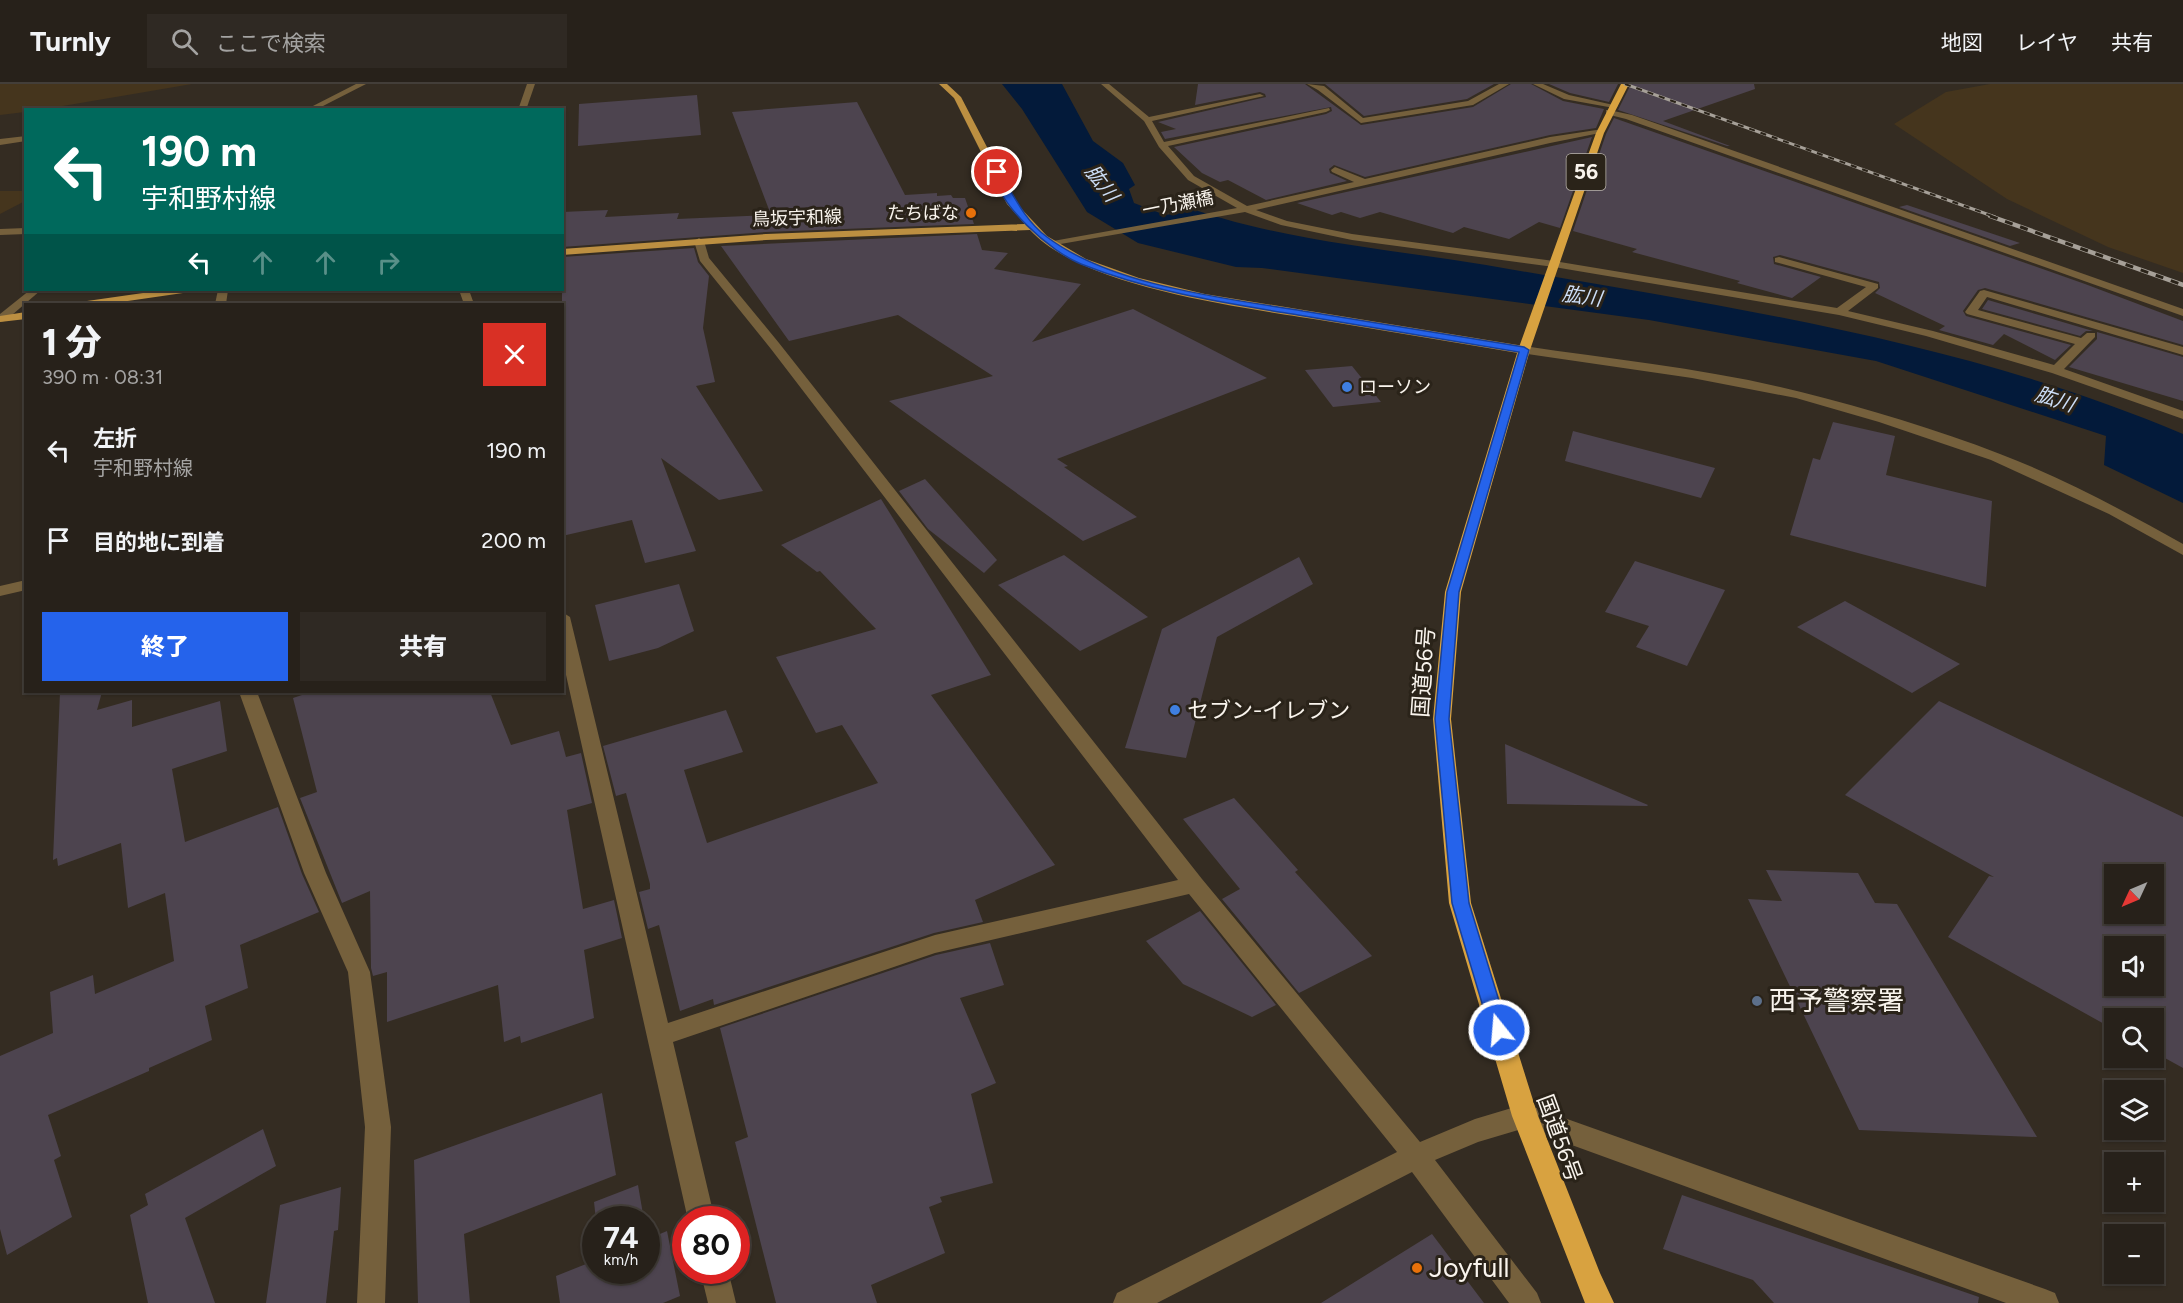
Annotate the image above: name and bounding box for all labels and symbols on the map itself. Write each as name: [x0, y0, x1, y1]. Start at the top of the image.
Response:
pin: [971, 146, 1022, 197]
road number: 56: [1566, 154, 1606, 190]
water label: 肱川: [1080, 160, 1125, 208]
street label: 一乃瀬橋: [1141, 186, 1215, 222]
place label: たちばな: [887, 202, 959, 224]
street label: 鳥坂宇和線: [752, 205, 842, 231]
marker: たちばな: [964, 206, 978, 220]
water label: 肱川: [1561, 281, 1605, 311]
place label: ローソン: [1359, 376, 1431, 398]
marker: ローソン: [1340, 380, 1354, 394]
water label: 肱川: [2032, 381, 2080, 417]
street label: 国道56号: [1407, 626, 1440, 718]
place label: セブン-イレブン: [1187, 697, 1350, 724]
marker: セブン-イレブン: [1168, 703, 1182, 717]
north arrow: [2104, 864, 2164, 924]
place label: 西予警察署: [1769, 984, 1904, 1017]
marker: 西予警察署: [1750, 994, 1764, 1008]
position arrow: [1467, 998, 1531, 1062]
street label: 国道56号: [1531, 1091, 1588, 1186]
speed limit sign: 80: [672, 1206, 750, 1284]
place label: Joyfull: [1429, 1251, 1509, 1284]
marker: Joyfull: [1410, 1261, 1424, 1275]

